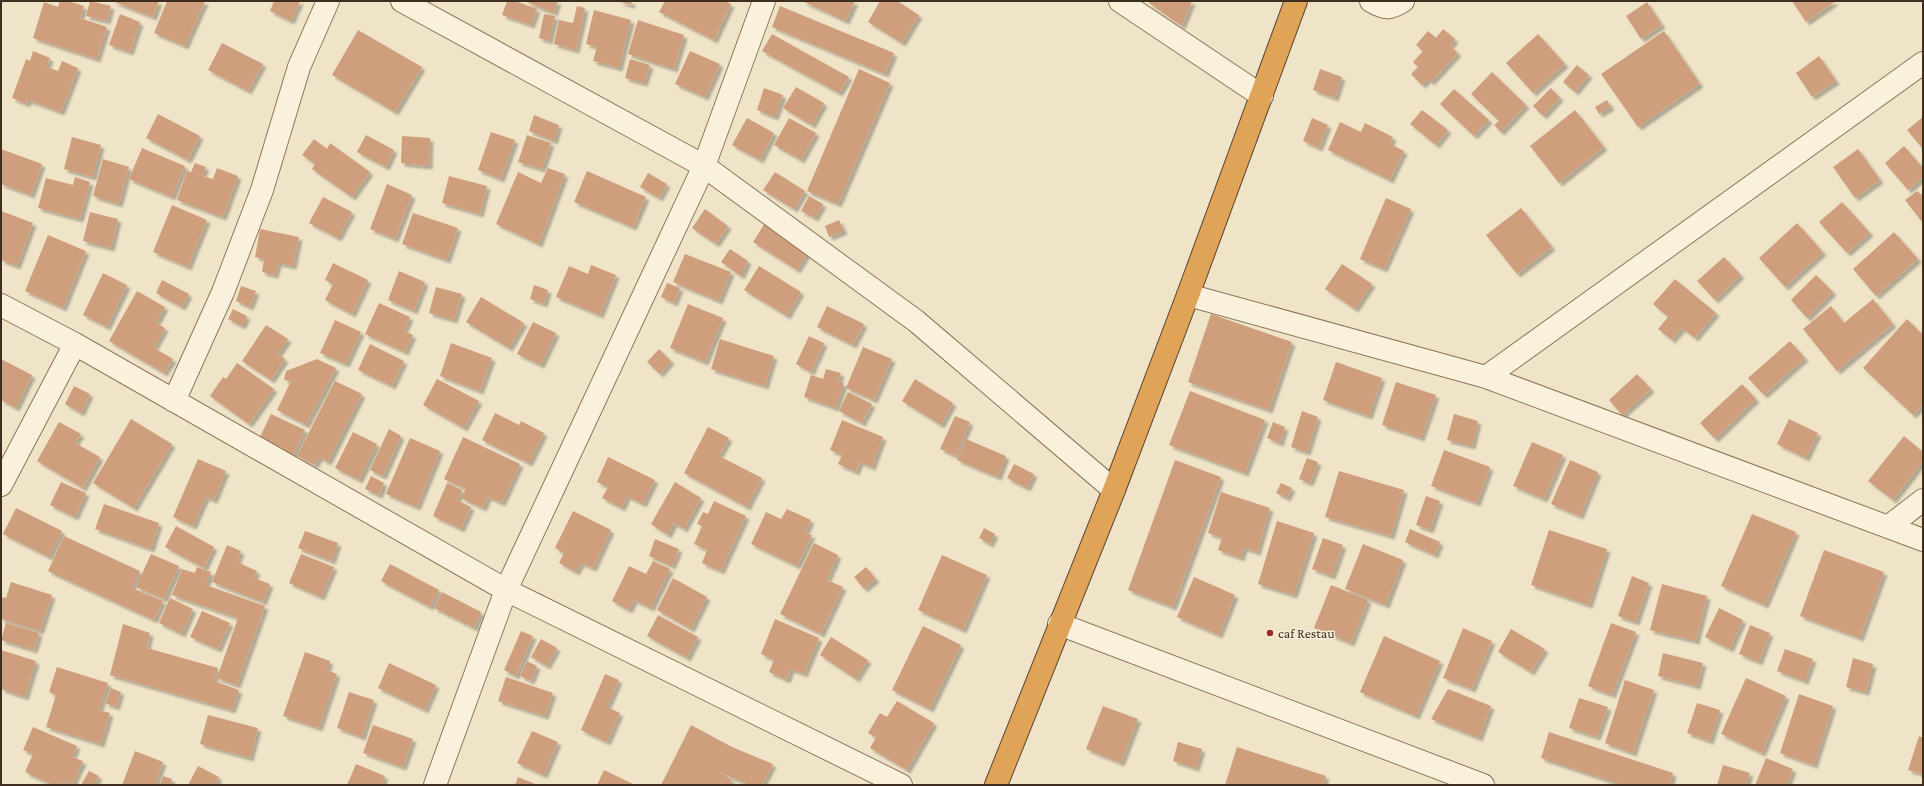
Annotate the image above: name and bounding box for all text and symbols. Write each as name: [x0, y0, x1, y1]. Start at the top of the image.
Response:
place label: caf Restau: [1278, 625, 1335, 641]
marker: caf Restau: [1265, 628, 1275, 638]

